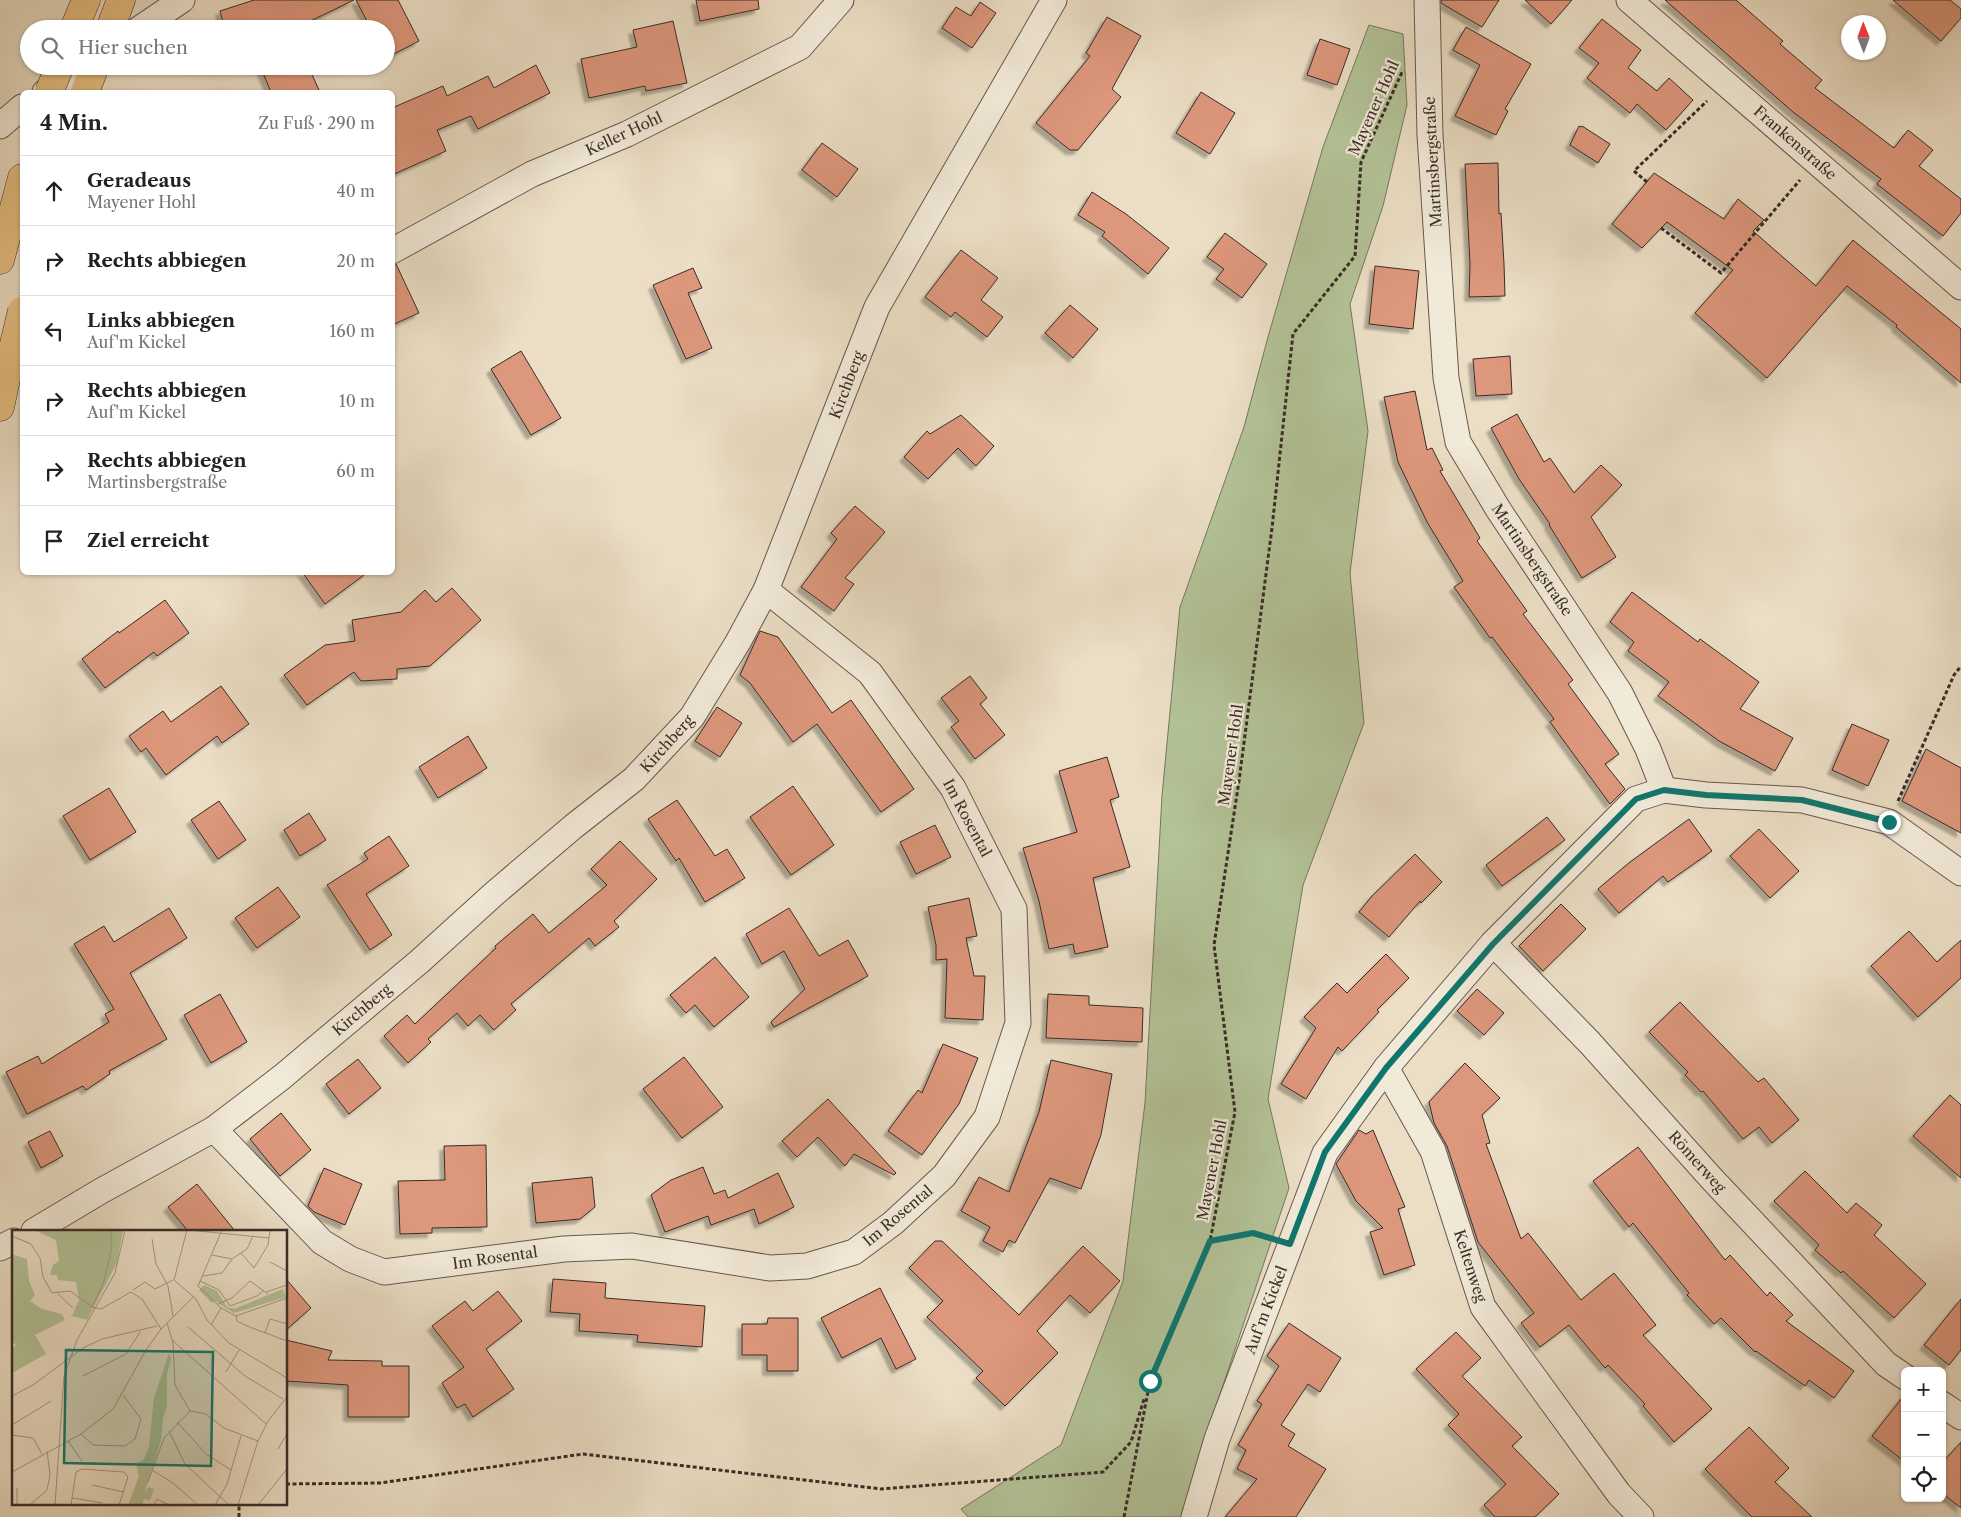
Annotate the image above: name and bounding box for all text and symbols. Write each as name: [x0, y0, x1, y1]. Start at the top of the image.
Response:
north arrow: [1841, 15, 1886, 60]
search box: [20, 20, 395, 75]
icon: search: [38, 34, 66, 62]
text: Hier suchen: [78, 36, 188, 59]
street label: Mayener Hohl: [1344, 57, 1403, 158]
street label: Martinsbergstraße: [1420, 96, 1445, 228]
street label: Frankenstraße: [1750, 101, 1841, 184]
street label: Keller Hohl: [582, 107, 666, 160]
text: 4 Min.: [40, 110, 108, 135]
text: Zu Fuß · 290 m: [258, 113, 375, 133]
text: Geradeaus: [87, 169, 191, 192]
icon: ahead: [40, 177, 68, 205]
text: 40 m: [336, 181, 375, 201]
text: Mayener Hohl: [87, 192, 196, 212]
icon: right: [40, 247, 68, 275]
text: Rechts abbiegen: [87, 249, 247, 272]
text: 20 m: [336, 251, 375, 271]
text: Links abbiegen: [87, 309, 235, 332]
icon: left: [40, 317, 68, 345]
text: 160 m: [330, 321, 375, 341]
text: Auf'm Kickel: [87, 332, 186, 352]
street label: Kirchberg: [825, 348, 868, 421]
text: Rechts abbiegen: [87, 379, 247, 402]
icon: right: [40, 387, 68, 415]
text: 10 m: [339, 391, 375, 411]
text: Auf'm Kickel: [87, 402, 186, 422]
text: Rechts abbiegen: [87, 449, 247, 472]
icon: right: [40, 457, 68, 485]
text: 60 m: [336, 461, 375, 481]
text: Martinsbergstraße: [87, 472, 227, 492]
street label: Martinsbergstraße: [1488, 500, 1577, 620]
icon: arrive: [40, 527, 68, 555]
text: Ziel erreicht: [87, 529, 209, 552]
street label: Mayener Hohl: [1214, 702, 1247, 807]
street label: Kirchberg: [636, 711, 698, 776]
street label: Im Rosental: [939, 775, 996, 861]
route end: [1878, 811, 1901, 834]
street label: Kirchberg: [328, 979, 395, 1040]
street label: Mayener Hohl: [1192, 1117, 1231, 1222]
street label: Römerweg: [1665, 1127, 1730, 1197]
street label: Im Rosental: [859, 1180, 937, 1250]
street label: Keltenweg: [1450, 1227, 1491, 1305]
inset map: [12, 1230, 288, 1504]
street label: Im Rosental: [451, 1242, 539, 1273]
street label: Auf'm Kickel: [1240, 1263, 1291, 1358]
map controls: [1901, 1367, 1946, 1502]
button: +: [1901, 1367, 1946, 1412]
route start: [1139, 1370, 1162, 1393]
button: −: [1901, 1412, 1946, 1457]
button: locate: [1901, 1457, 1946, 1502]

